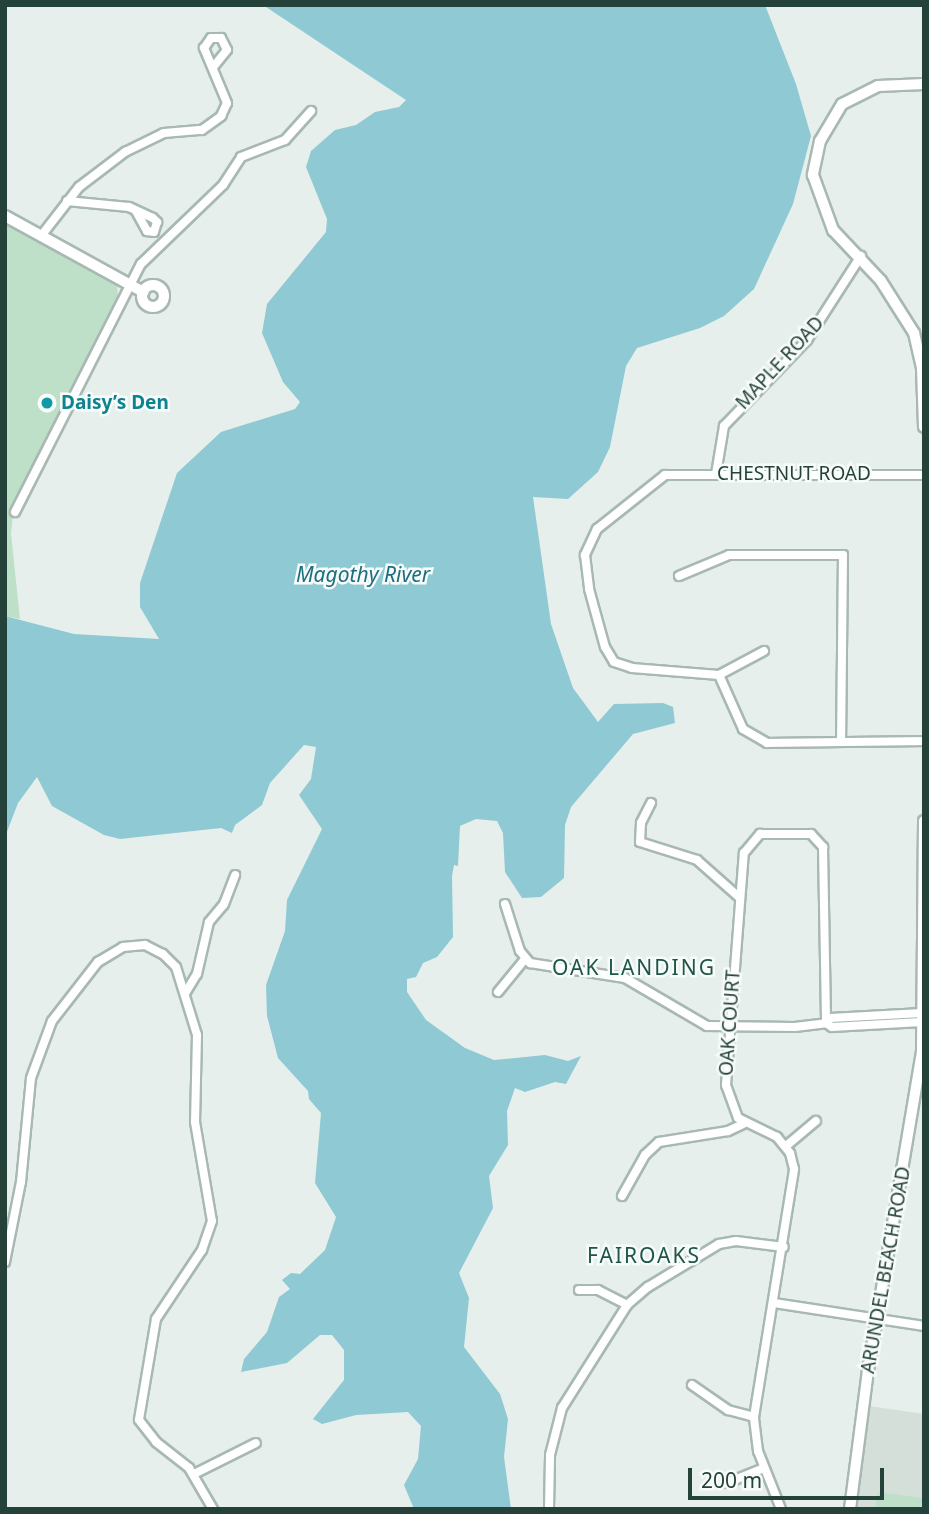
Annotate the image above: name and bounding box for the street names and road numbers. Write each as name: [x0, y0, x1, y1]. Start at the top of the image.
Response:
street label: MAPLE ROAD: [731, 312, 829, 414]
street label: CHESTNUT ROAD: [717, 463, 871, 485]
street label: OAK COURT: [715, 969, 745, 1077]
street label: ARUNDEL BEACH ROAD: [857, 1165, 915, 1375]

